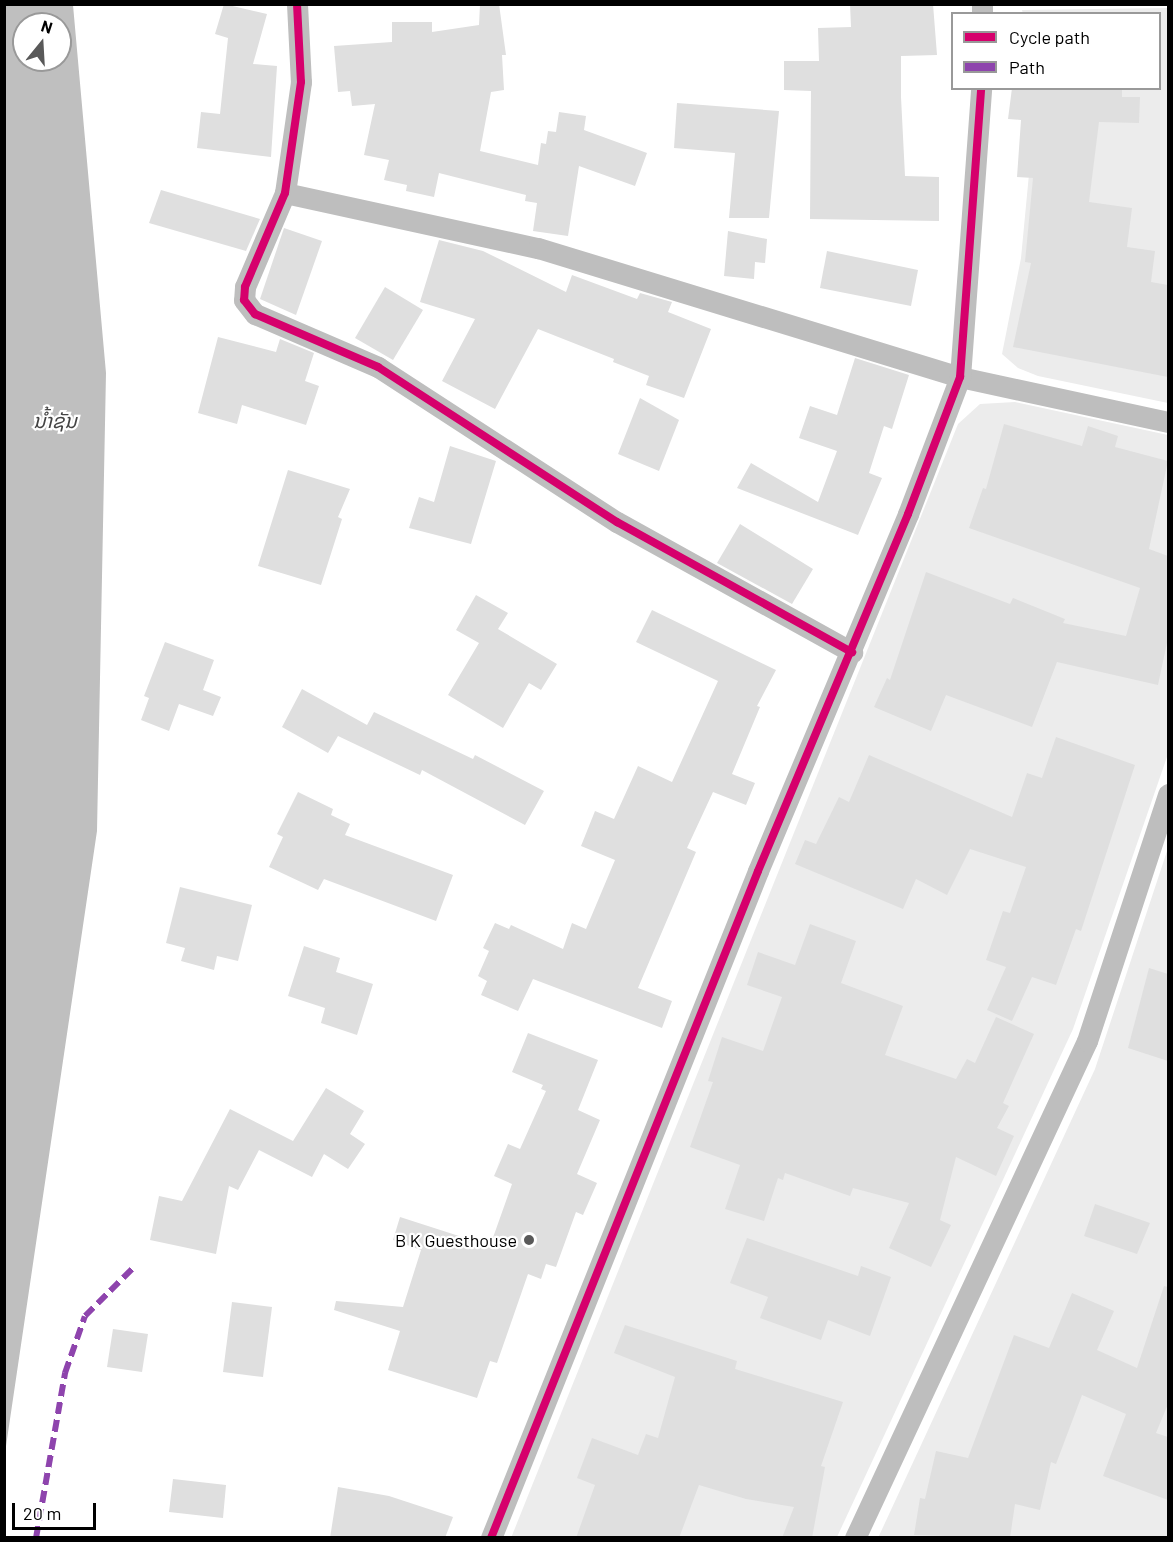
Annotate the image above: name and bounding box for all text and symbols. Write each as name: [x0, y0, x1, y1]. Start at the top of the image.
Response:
north arrow: [12, 12, 72, 72]
legend: [951, 12, 1161, 90]
text: N: [39, 16, 55, 37]
text: Cycle path: [1009, 26, 1090, 48]
text: Path: [1009, 56, 1045, 78]
water label: ນ້ຳຊັນ: [33, 408, 77, 432]
place label: B K Guesthouse: [395, 1229, 517, 1251]
marker: B K Guesthouse: [522, 1233, 536, 1247]
scale bar: [15, 1491, 99, 1529]
text: 20 m: [23, 1502, 61, 1524]

